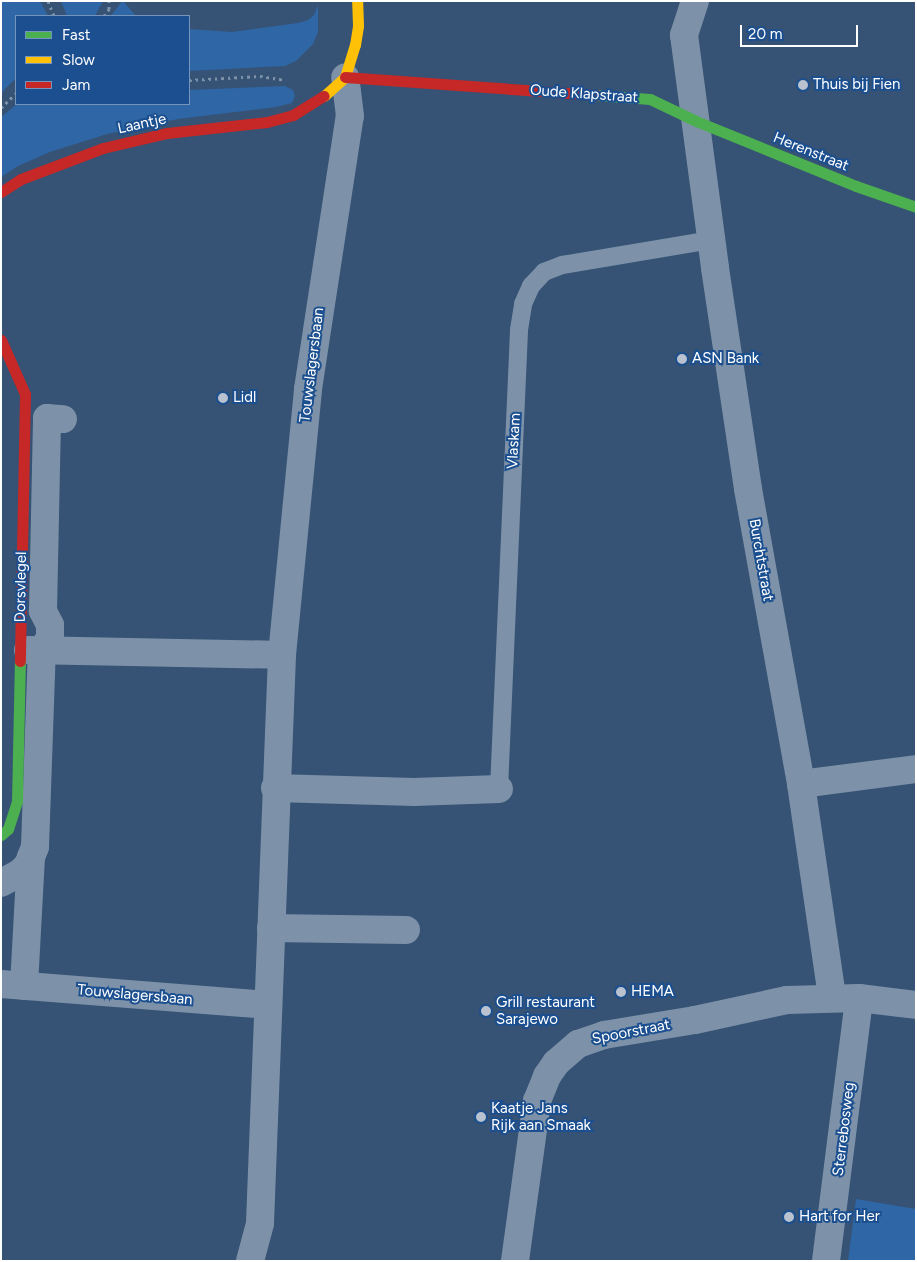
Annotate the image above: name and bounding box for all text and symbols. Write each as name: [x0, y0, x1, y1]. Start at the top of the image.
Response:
legend: [15, 15, 190, 105]
scale bar: [742, 15, 860, 47]
text: 20 m: [748, 25, 782, 43]
text: Fast: [62, 26, 90, 44]
text: Slow: [62, 51, 95, 69]
text: Jam: [62, 76, 90, 94]
place label: Thuis bij Fien: [813, 76, 900, 94]
marker: Thuis bij Fien: [797, 79, 809, 91]
street label: Oude Klapstraat: [529, 81, 639, 107]
street label: Laantje: [116, 110, 168, 138]
street label: Herenstraat: [771, 129, 851, 175]
street label: Touwslagersbaan: [296, 307, 328, 423]
place label: ASN Bank: [692, 350, 759, 368]
marker: ASN Bank: [676, 353, 688, 365]
place label: Lidl: [233, 389, 256, 407]
marker: Lidl: [217, 392, 229, 404]
street label: Vlaskam: [504, 413, 524, 469]
street label: Burchtstraat: [745, 517, 777, 603]
street label: Dorsvlegel: [11, 552, 31, 622]
street label: Touwslagersbaan: [77, 981, 193, 1009]
place label: HEMA: [631, 983, 674, 1001]
marker: HEMA: [615, 986, 627, 998]
place label: Grill restaurant Sarajewo: [496, 993, 595, 1028]
marker: Grill restaurant Sarajewo: [480, 1005, 492, 1017]
street label: Spoorstraat: [590, 1016, 672, 1048]
street label: Sterrebosweg: [829, 1081, 859, 1177]
place label: Kaatje Jans Rijk aan Smaak: [491, 1099, 591, 1134]
marker: Kaatje Jans Rijk aan Smaak: [475, 1111, 487, 1123]
place label: Hart for Her: [799, 1208, 880, 1226]
marker: Hart for Her: [783, 1211, 795, 1223]

